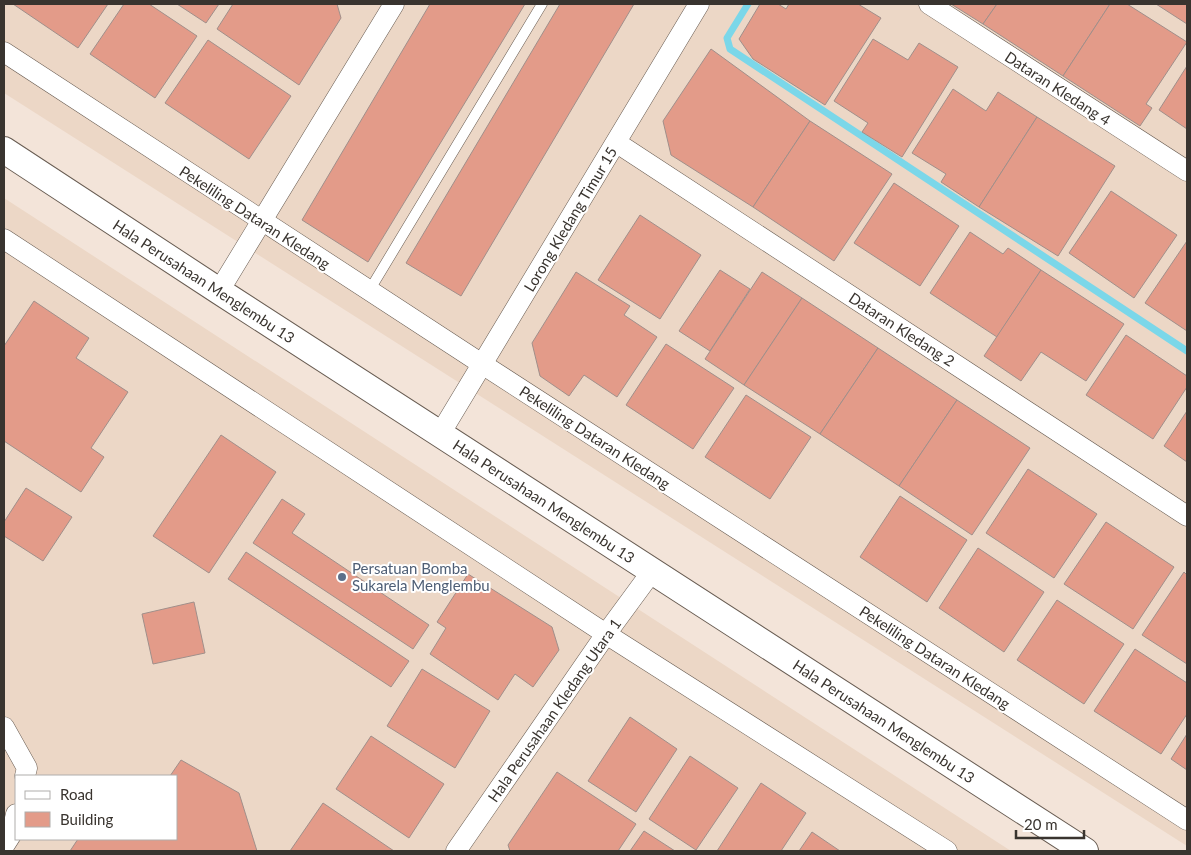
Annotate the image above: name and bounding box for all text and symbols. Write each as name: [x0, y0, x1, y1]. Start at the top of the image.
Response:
street label: Dataran Kledang 4: [1002, 47, 1114, 129]
street label: Lorong Kledang Timur 15: [520, 143, 620, 295]
street label: Pekeliling Dataran Kledang: [176, 162, 334, 273]
street label: Hala Perusahaan Menglembu 13: [110, 215, 298, 347]
street label: Dataran Kledang 2: [846, 288, 958, 370]
street label: Pekeliling Dataran Kledang: [516, 382, 674, 493]
street label: Hala Perusahaan Menglembu 13: [450, 435, 638, 567]
place label: Persatuan Bomba Sukarela Menglembu: [352, 559, 490, 594]
marker: Persatuan Bomba Sukarela Menglembu: [336, 571, 348, 583]
street label: Pekeliling Dataran Kledang: [856, 602, 1014, 713]
street label: Hala Perusahaan Kledang Utara 1: [484, 615, 624, 805]
street label: Hala Perusahaan Menglembu 13: [790, 655, 978, 787]
legend: [15, 775, 178, 840]
text: Road: [60, 785, 93, 803]
scale bar: [1016, 808, 1084, 840]
text: Building: [60, 810, 113, 828]
text: 20 m: [1024, 815, 1058, 833]

